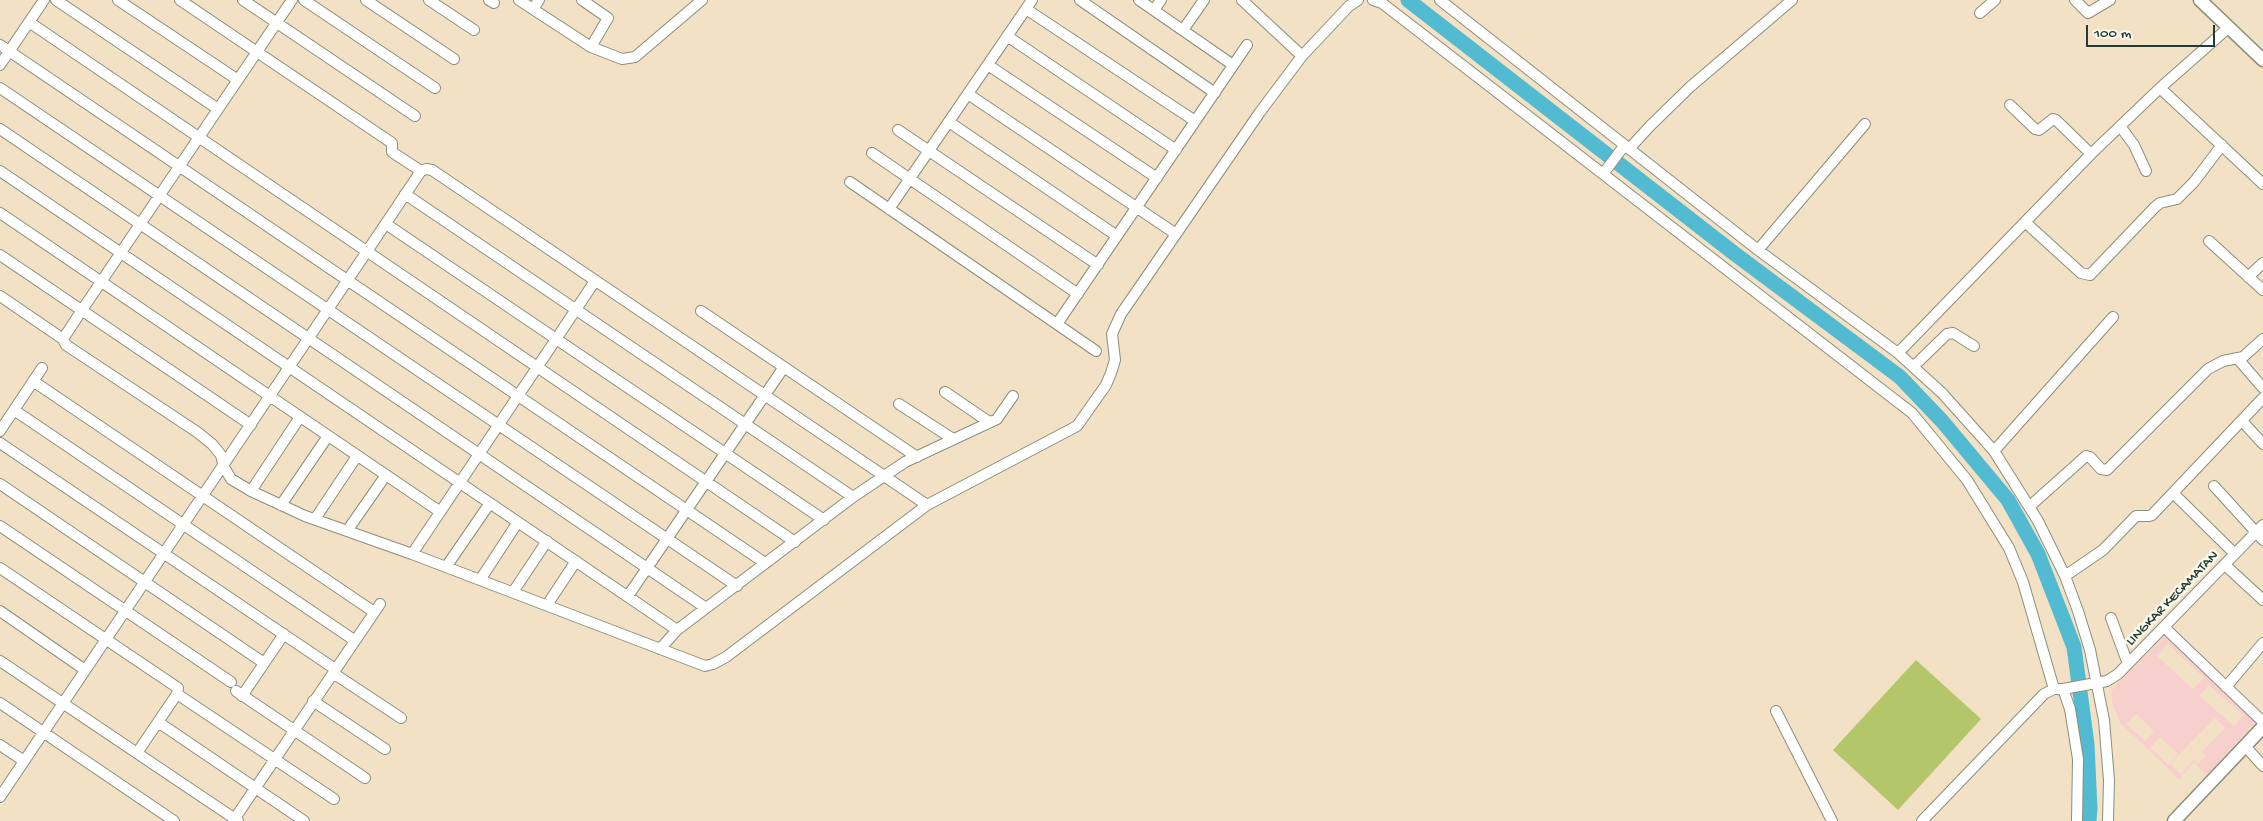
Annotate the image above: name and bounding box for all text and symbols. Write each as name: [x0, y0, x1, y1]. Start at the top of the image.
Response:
scale bar: [2088, 15, 2217, 47]
text: 100 m: [2094, 25, 2131, 43]
street label: LINGKAR KECAMATAN: [2123, 548, 2223, 650]

